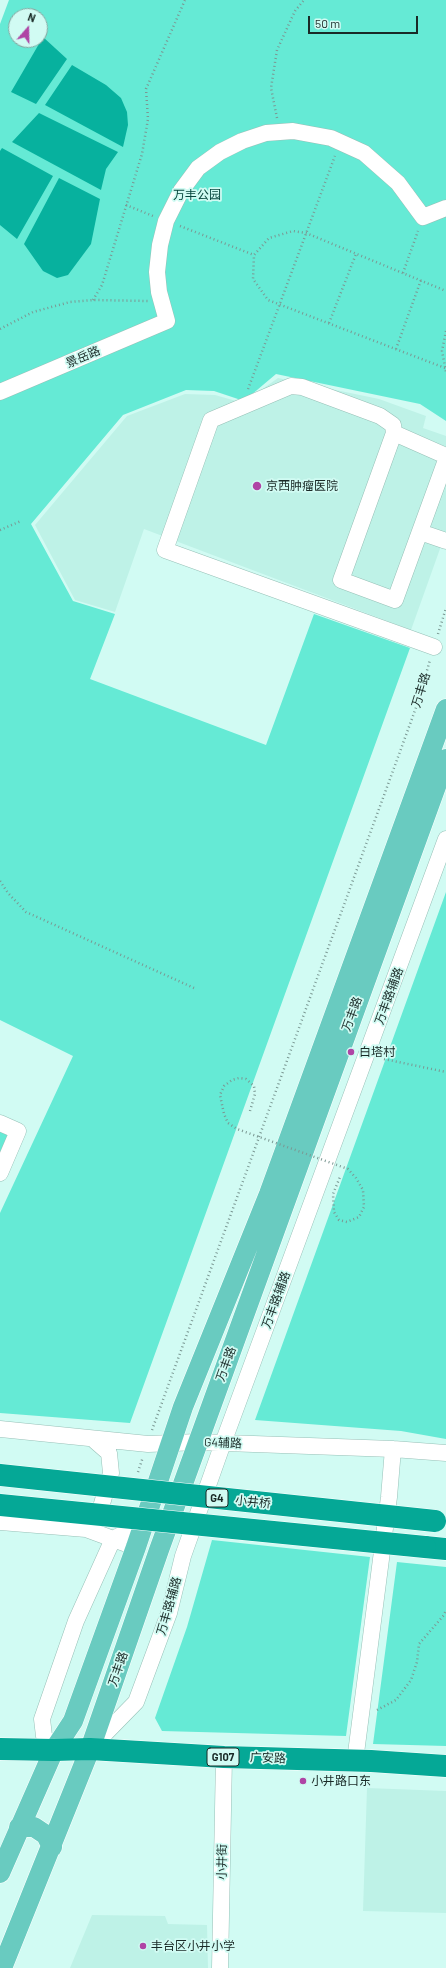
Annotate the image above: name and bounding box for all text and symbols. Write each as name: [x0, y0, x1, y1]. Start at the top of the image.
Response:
north arrow: [8, 8, 48, 48]
scale bar: [310, 8, 420, 34]
text: N: [26, 10, 38, 25]
text: 50 m: [315, 16, 340, 30]
park label: 万丰公园: [173, 188, 221, 202]
street label: 景岳路: [64, 343, 102, 371]
place label: 京西肿瘤医院: [266, 479, 338, 493]
marker: 京西肿瘤医院: [251, 480, 263, 492]
street label: 万丰路: [409, 671, 433, 709]
street label: 万丰路辅路: [372, 965, 406, 1027]
street label: 万丰路: [339, 995, 365, 1033]
place label: 白塔村: [359, 1045, 395, 1059]
marker: 白塔村: [346, 1047, 356, 1057]
street label: 万丰路辅路: [259, 1269, 293, 1331]
street label: 万丰路: [213, 1345, 239, 1383]
street label: G4辅路: [204, 1435, 242, 1451]
road number: G4: [206, 1489, 228, 1507]
street label: 小井桥: [234, 1493, 272, 1511]
street label: 万丰路辅路: [154, 1575, 184, 1637]
street label: 万丰路: [105, 1650, 131, 1688]
road number: G107: [207, 1748, 239, 1766]
street label: 广安路: [250, 1750, 286, 1766]
place label: 小井路口东: [311, 1774, 371, 1788]
marker: 小井路口东: [298, 1776, 308, 1786]
street label: 小井街: [214, 1844, 230, 1880]
place label: 丰台区小井小学: [151, 1939, 235, 1953]
marker: 丰台区小井小学: [138, 1941, 148, 1951]

